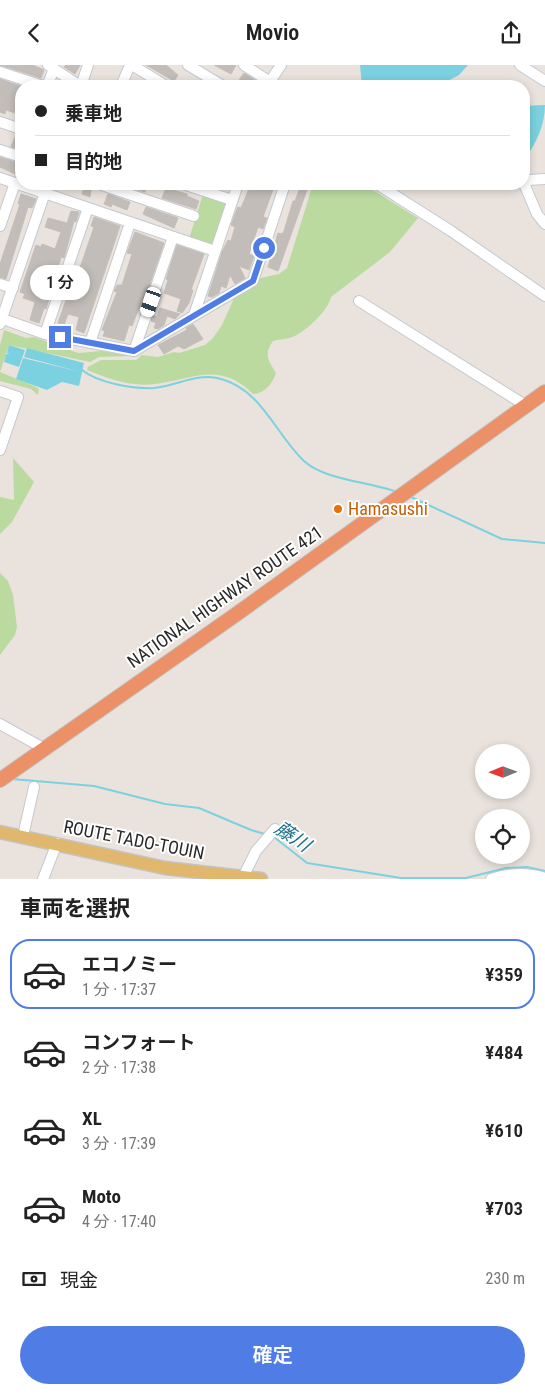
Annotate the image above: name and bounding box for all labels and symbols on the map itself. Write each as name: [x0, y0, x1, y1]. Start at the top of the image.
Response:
route start: [253, 237, 275, 259]
callout: 1 分: [30, 265, 90, 299]
car: [139, 285, 162, 319]
route end: [49, 326, 71, 348]
place label: Hamasushi: [348, 498, 428, 519]
marker: Hamasushi: [332, 503, 344, 515]
street label: NATIONAL HIGHWAY ROUTE 421: [123, 521, 326, 672]
north arrow: [475, 744, 530, 799]
street label: ROUTE TADO-TOUIN: [62, 816, 206, 863]
water label: 藤川: [271, 816, 317, 858]

